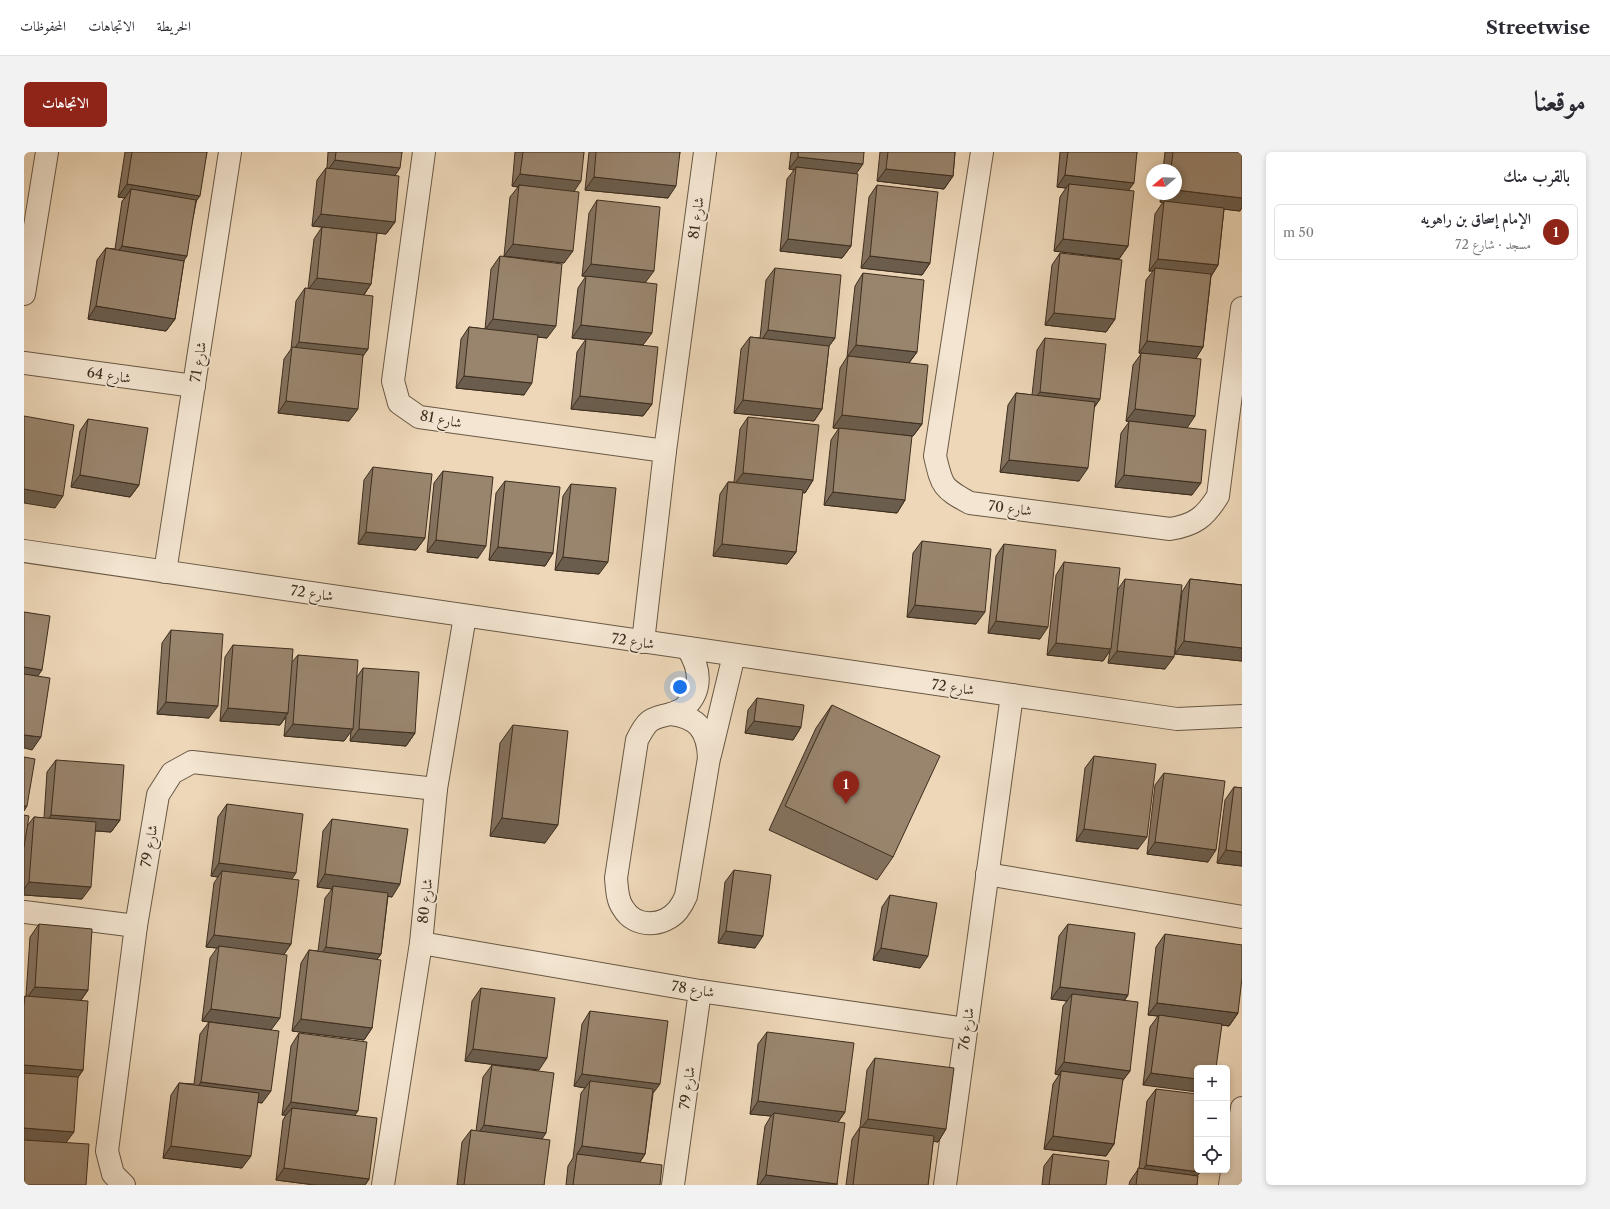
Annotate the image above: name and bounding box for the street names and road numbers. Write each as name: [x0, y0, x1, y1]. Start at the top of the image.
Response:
street label: شارع 81: [684, 196, 711, 241]
street label: شارع 71: [186, 340, 213, 384]
street label: شارع 64: [85, 363, 132, 390]
street label: شارع 81: [418, 406, 463, 435]
street label: شارع 70: [987, 496, 1033, 523]
street label: شارع 72: [289, 581, 335, 608]
street label: شارع 72: [610, 629, 656, 656]
street label: شارع 72: [930, 675, 976, 702]
street label: شارع 79: [136, 823, 165, 869]
street label: شارع 80: [414, 878, 439, 925]
street label: شارع 78: [670, 977, 716, 1004]
street label: شارع 76: [954, 1006, 981, 1052]
street label: شارع 79: [675, 1065, 702, 1111]

